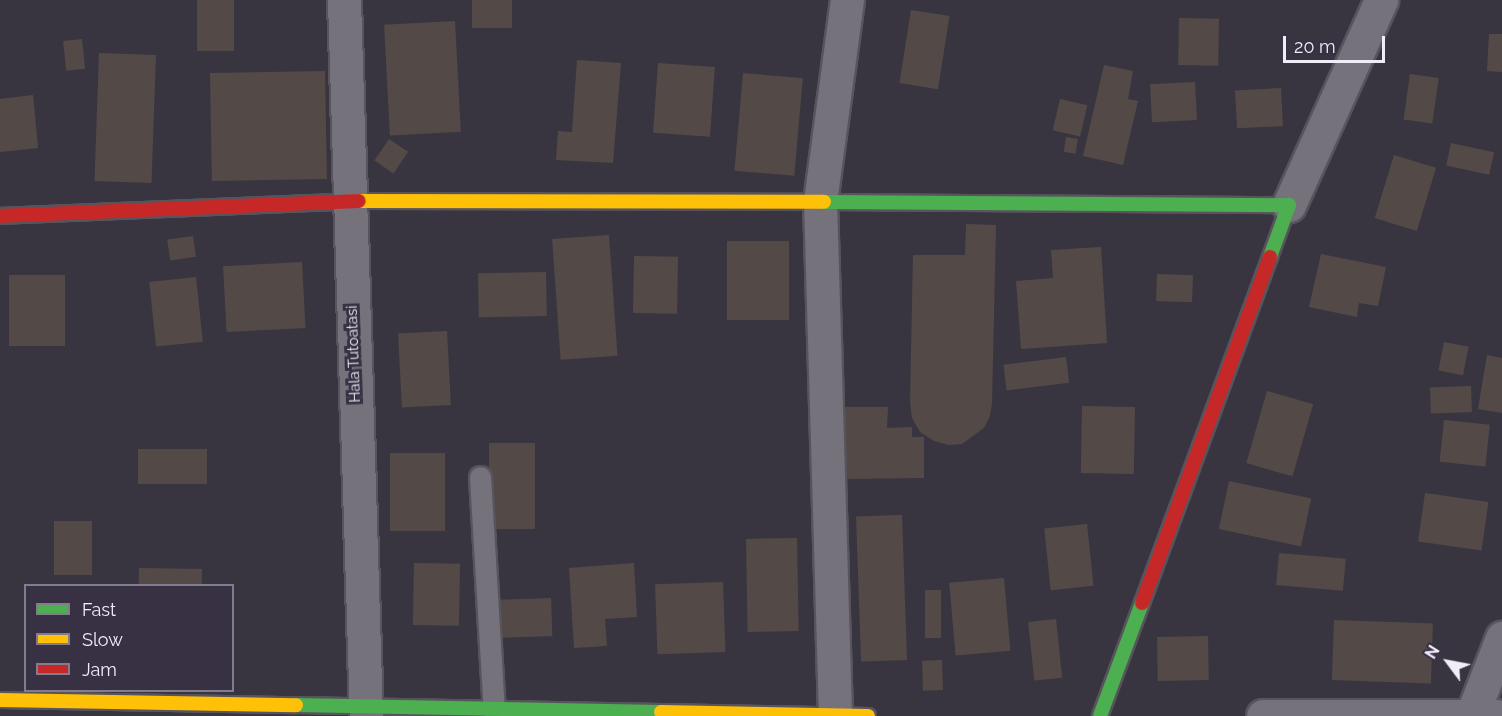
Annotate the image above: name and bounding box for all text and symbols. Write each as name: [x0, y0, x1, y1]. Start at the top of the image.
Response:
scale bar: [1286, 24, 1388, 62]
text: 20 m: [1294, 36, 1336, 57]
street label: Hala Tutoatasi: [343, 305, 365, 403]
legend: [24, 584, 234, 692]
text: Fast: [82, 599, 116, 620]
text: Slow: [82, 629, 123, 650]
north arrow: [1418, 632, 1478, 692]
text: N: [1421, 642, 1444, 662]
text: Jam: [82, 659, 117, 680]

